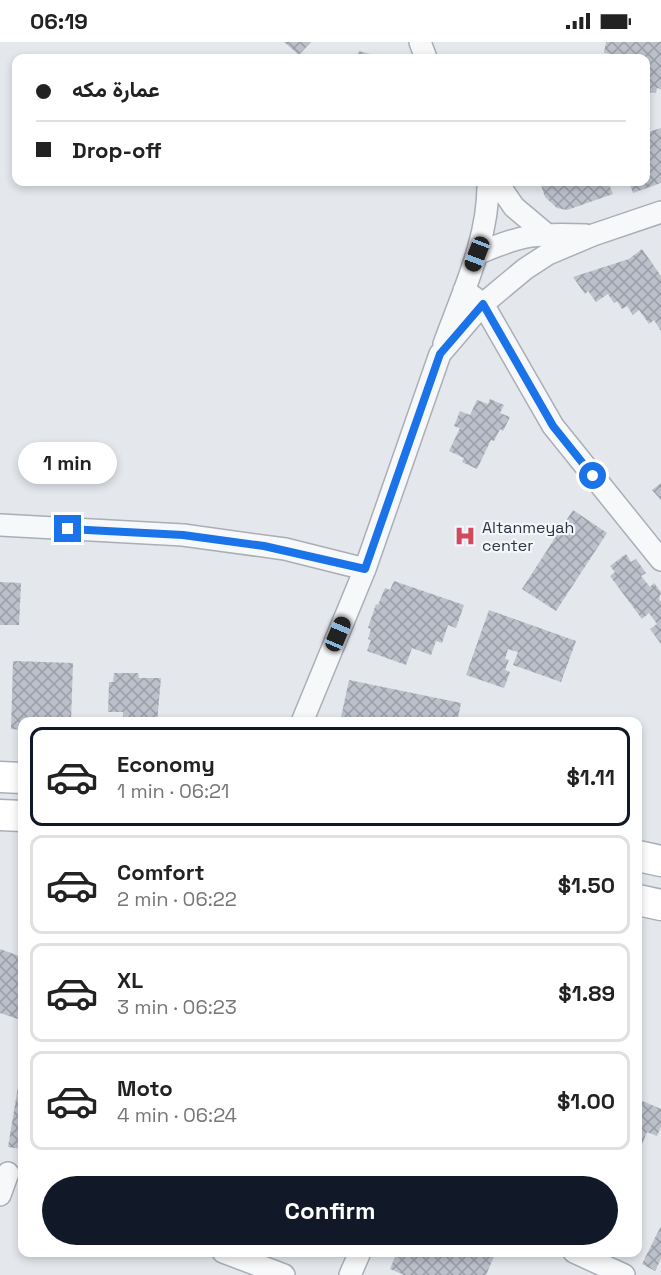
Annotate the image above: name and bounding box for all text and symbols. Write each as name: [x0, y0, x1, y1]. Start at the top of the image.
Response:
text: 06:19: [30, 7, 88, 35]
text: عمارة مكه: [72, 75, 160, 103]
text: Drop-off: [72, 136, 162, 164]
car: [462, 234, 492, 274]
callout: 1 min: [19, 442, 118, 484]
text: 1 min: [43, 450, 92, 476]
route start: [579, 462, 606, 489]
route end: [54, 515, 81, 542]
place label: Altanmeyah center: [482, 517, 574, 556]
hospital icon: Altanmeyah center: [453, 524, 477, 548]
car: [323, 614, 353, 654]
icon: car: [45, 750, 99, 804]
text: Economy: [117, 750, 215, 778]
text: $1.11: [566, 763, 615, 791]
text: 1 min · 06:21: [117, 778, 229, 804]
icon: car: [45, 858, 99, 912]
text: Comfort: [117, 858, 205, 886]
text: $1.50: [558, 871, 615, 899]
text: 2 min · 06:22: [117, 886, 237, 912]
icon: car: [45, 966, 99, 1020]
text: XL: [117, 966, 143, 994]
text: $1.89: [558, 979, 615, 1007]
text: 3 min · 06:23: [117, 994, 237, 1020]
icon: car: [45, 1074, 99, 1128]
text: Moto: [117, 1074, 173, 1102]
text: $1.00: [557, 1087, 615, 1115]
text: 4 min · 06:24: [117, 1102, 237, 1128]
button: Confirm: [42, 1176, 618, 1245]

